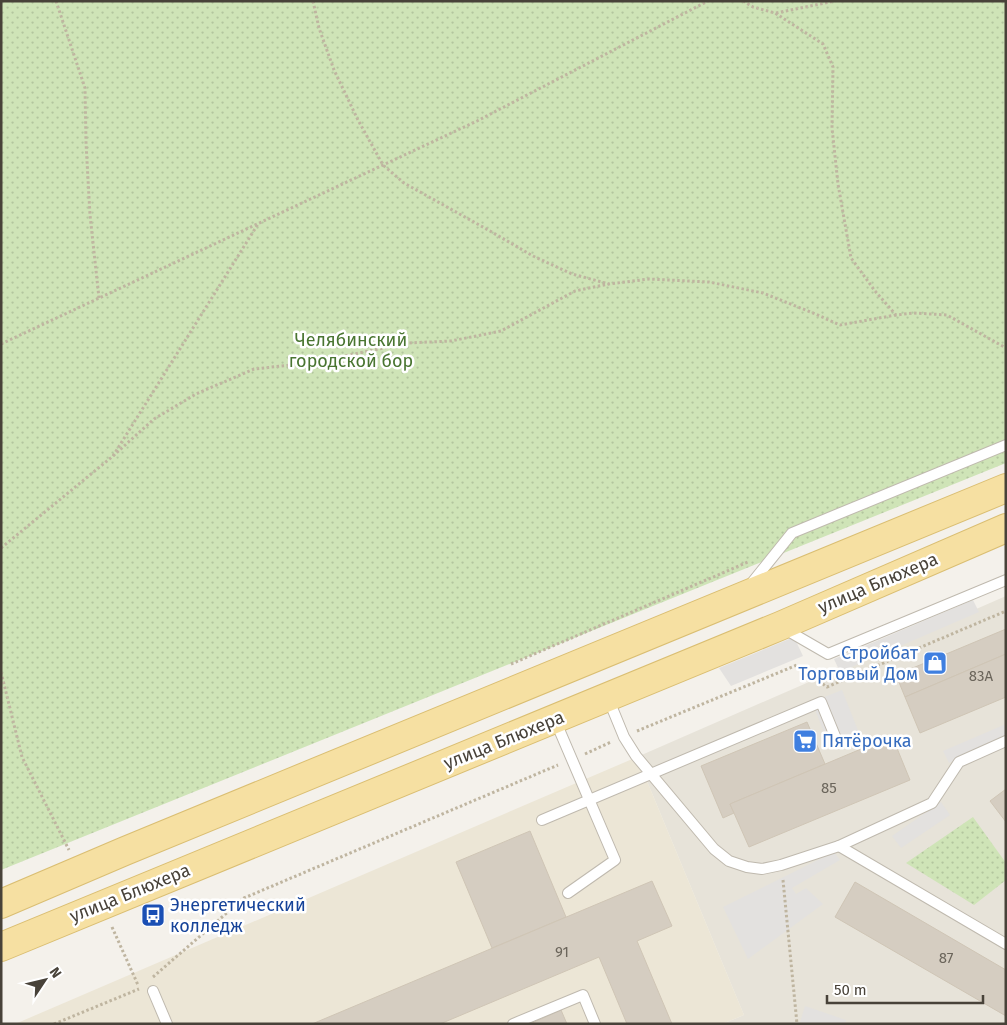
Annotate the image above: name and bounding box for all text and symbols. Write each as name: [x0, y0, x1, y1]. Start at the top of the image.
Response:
park label: Челябинский городской бор: [289, 329, 413, 372]
street label: улица Блюхера: [815, 548, 941, 618]
place label: Стройбат Торговый Дом: [798, 642, 919, 685]
shop icon: Стройбат Торговый Дом: [922, 650, 948, 676]
house number: 83А: [969, 667, 994, 685]
street label: улица Блюхера: [440, 706, 568, 774]
supermarket icon: Пятёрочка: [792, 728, 818, 754]
place label: Пятёрочка: [822, 730, 912, 752]
house number: 85: [821, 779, 837, 797]
street label: улица Блюхера: [66, 859, 194, 927]
place label: Энергетический колледж: [170, 894, 306, 937]
bus stop icon: Энергетический колледж: [140, 902, 166, 928]
house number: 91: [555, 943, 569, 961]
house number: 87: [939, 949, 954, 967]
north arrow: [20, 955, 70, 1005]
text: N: [46, 964, 65, 982]
scale bar: [827, 972, 983, 1004]
text: 50 m: [834, 981, 867, 999]

